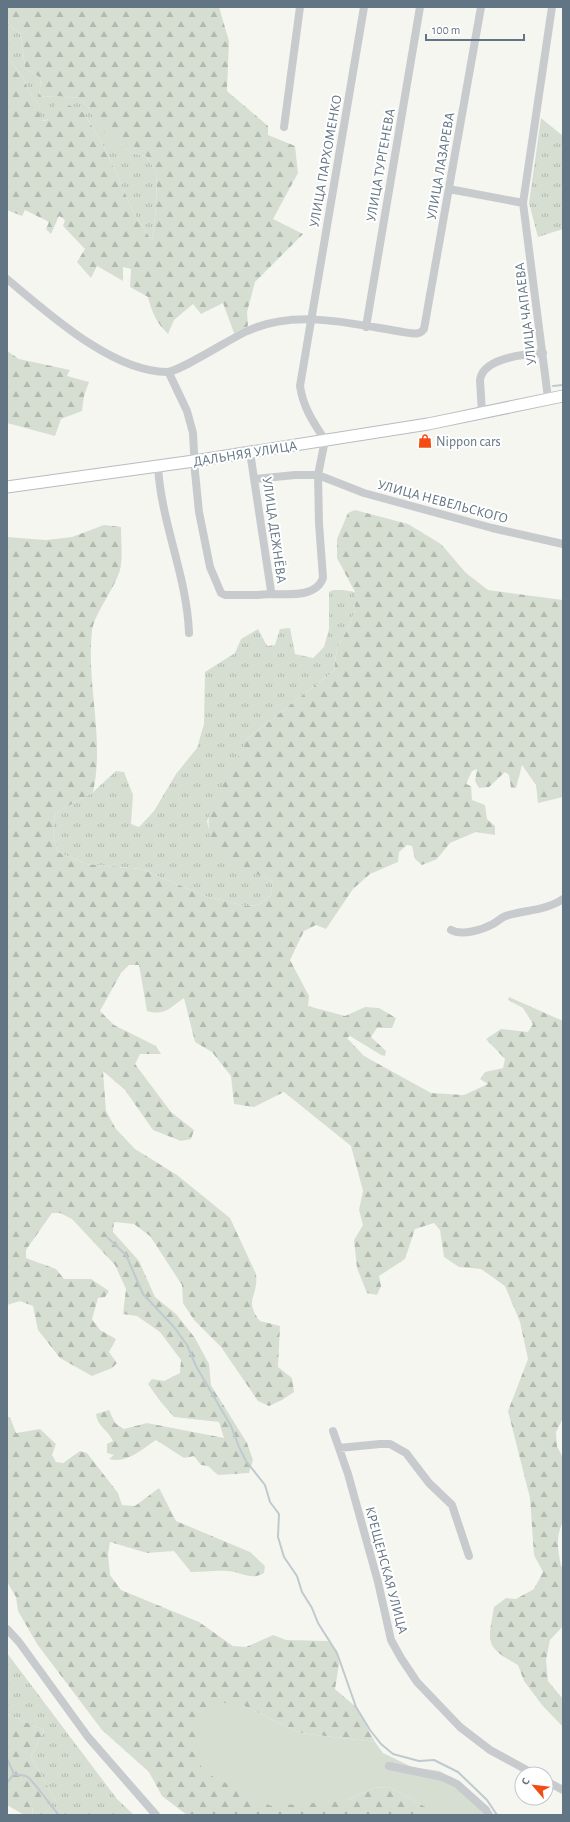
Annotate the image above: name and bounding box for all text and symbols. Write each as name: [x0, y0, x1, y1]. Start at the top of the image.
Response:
scale bar: [426, 16, 524, 42]
text: 100 m: [432, 24, 460, 36]
street label: УЛИЦА ПАРХОМЕНКО: [307, 94, 345, 229]
street label: УЛИЦА ТУРГЕНЕВА: [364, 107, 398, 223]
street label: УЛИЦА ЛАЗАРЕВА: [425, 111, 457, 221]
street label: УЛИЦА ЧАПАЕВА: [513, 262, 539, 366]
shop icon: Nippon cars: [417, 433, 433, 449]
place label: Nippon cars: [436, 435, 501, 449]
street label: ДАЛЬНЯЯ УЛИЦА: [192, 439, 298, 469]
street label: УЛИЦА ДЕЖНЁВА: [260, 476, 290, 584]
street label: УЛИЦА НЕВЕЛЬСКОГО: [376, 478, 509, 526]
street label: КРЕЩЕНСКАЯ УЛИЦА: [362, 1505, 410, 1635]
north arrow: [514, 1766, 554, 1806]
text: С: [519, 1776, 532, 1787]

